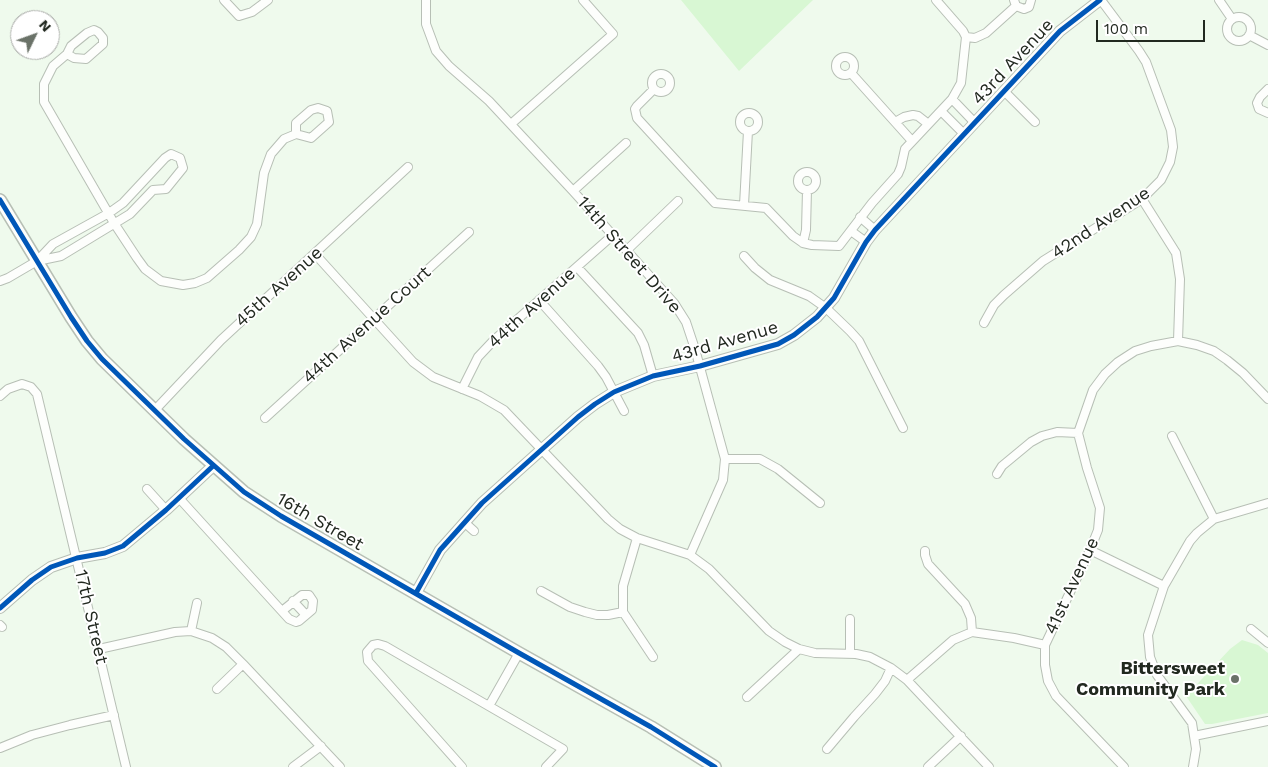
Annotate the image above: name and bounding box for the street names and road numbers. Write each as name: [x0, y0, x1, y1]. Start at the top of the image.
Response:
street label: 43rd Avenue: [968, 15, 1058, 109]
street label: 42nd Avenue: [1048, 182, 1154, 264]
street label: 14th Street Drive: [572, 192, 686, 318]
street label: 45th Avenue: [231, 242, 327, 332]
street label: 44th Avenue Court: [298, 262, 436, 388]
street label: 44th Avenue: [484, 263, 580, 353]
street label: 43rd Avenue: [669, 317, 781, 367]
street label: 16th Street: [273, 488, 367, 556]
street label: 41st Avenue: [1040, 534, 1104, 638]
street label: 17th Street: [70, 568, 112, 666]

